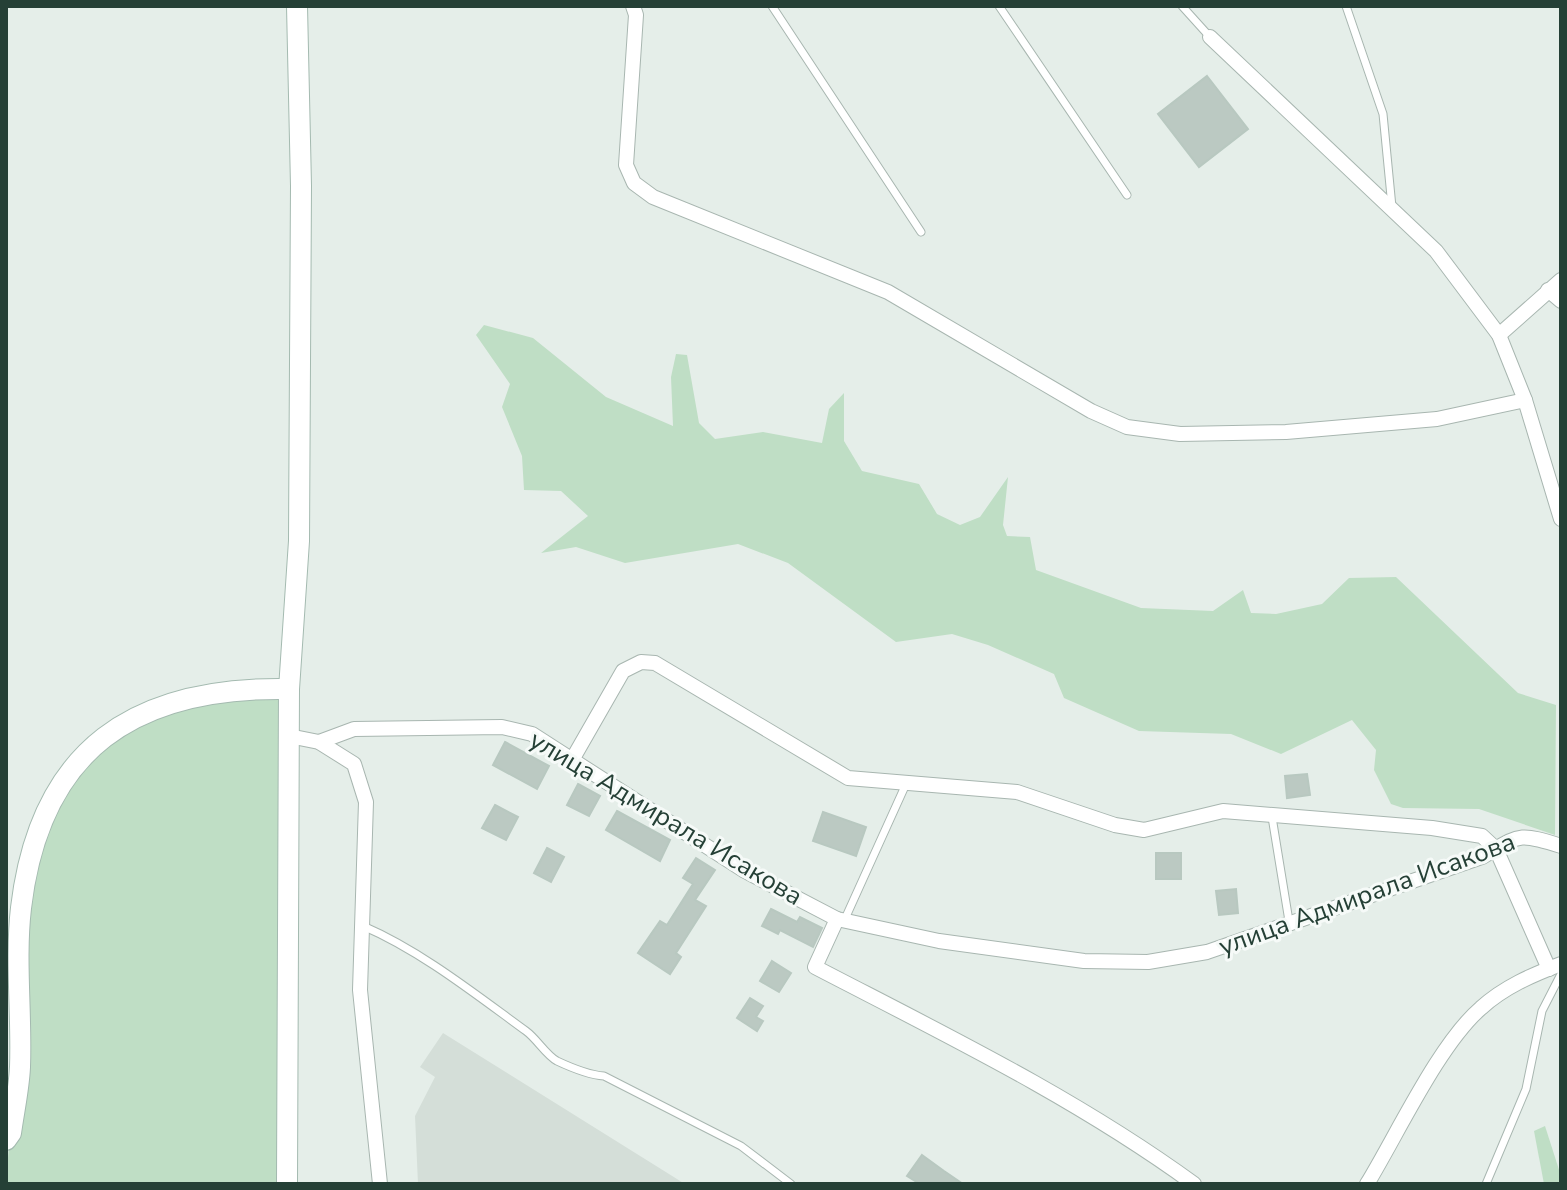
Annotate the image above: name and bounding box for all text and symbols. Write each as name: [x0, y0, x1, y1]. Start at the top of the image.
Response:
street label: улица Адмирала Исакова: [523, 722, 809, 914]
street label: улица Адмирала Исакова: [1214, 824, 1520, 964]

